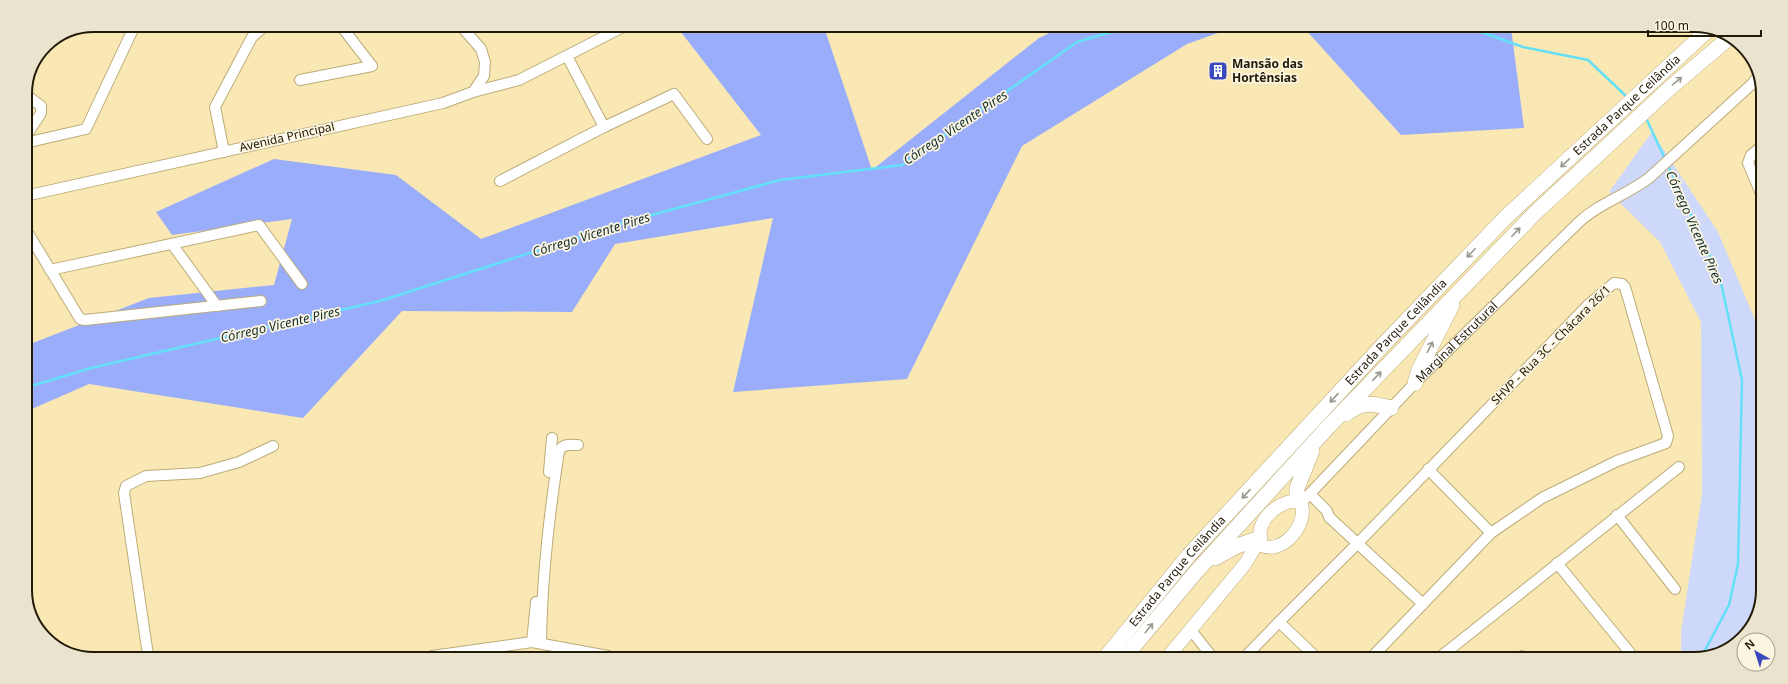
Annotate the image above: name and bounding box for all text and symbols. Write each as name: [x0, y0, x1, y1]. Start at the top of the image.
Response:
scale bar: [1648, 12, 1761, 38]
text: 100 m: [1654, 17, 1689, 34]
street label: Estrada Parque Ceilândia: [1569, 51, 1684, 159]
place label: Mansão das Hortênsias: [1232, 55, 1303, 86]
building icon: Mansão das Hortênsias: [1207, 60, 1229, 82]
one-way arrow: [1672, 77, 1683, 86]
water label: Córrego Vicente Pires: [899, 85, 1011, 169]
street label: Avenida Principal: [238, 117, 336, 156]
one-way arrow: [1560, 158, 1570, 168]
water label: Córrego Vicente Pires: [1662, 168, 1728, 287]
water label: Córrego Vicente Pires: [530, 207, 652, 260]
one-way arrow: [1511, 227, 1521, 237]
one-way arrow: [1466, 248, 1476, 258]
street label: Estrada Parque Ceilândia: [1341, 275, 1450, 389]
street label: SHVP - Rua 3C - Chácara 26/1: [1487, 281, 1614, 408]
street label: Marginal Estrutural: [1412, 297, 1501, 386]
water label: Córrego Vicente Pires: [218, 301, 342, 347]
one-way arrow: [1427, 342, 1434, 354]
one-way arrow: [1373, 371, 1382, 381]
one-way arrow: [1329, 393, 1338, 403]
one-way arrow: [1241, 489, 1250, 499]
street label: Estrada Parque Ceilândia: [1125, 512, 1229, 630]
one-way arrow: [1145, 622, 1154, 633]
north arrow: [1736, 632, 1776, 672]
text: N: [1741, 635, 1758, 652]

